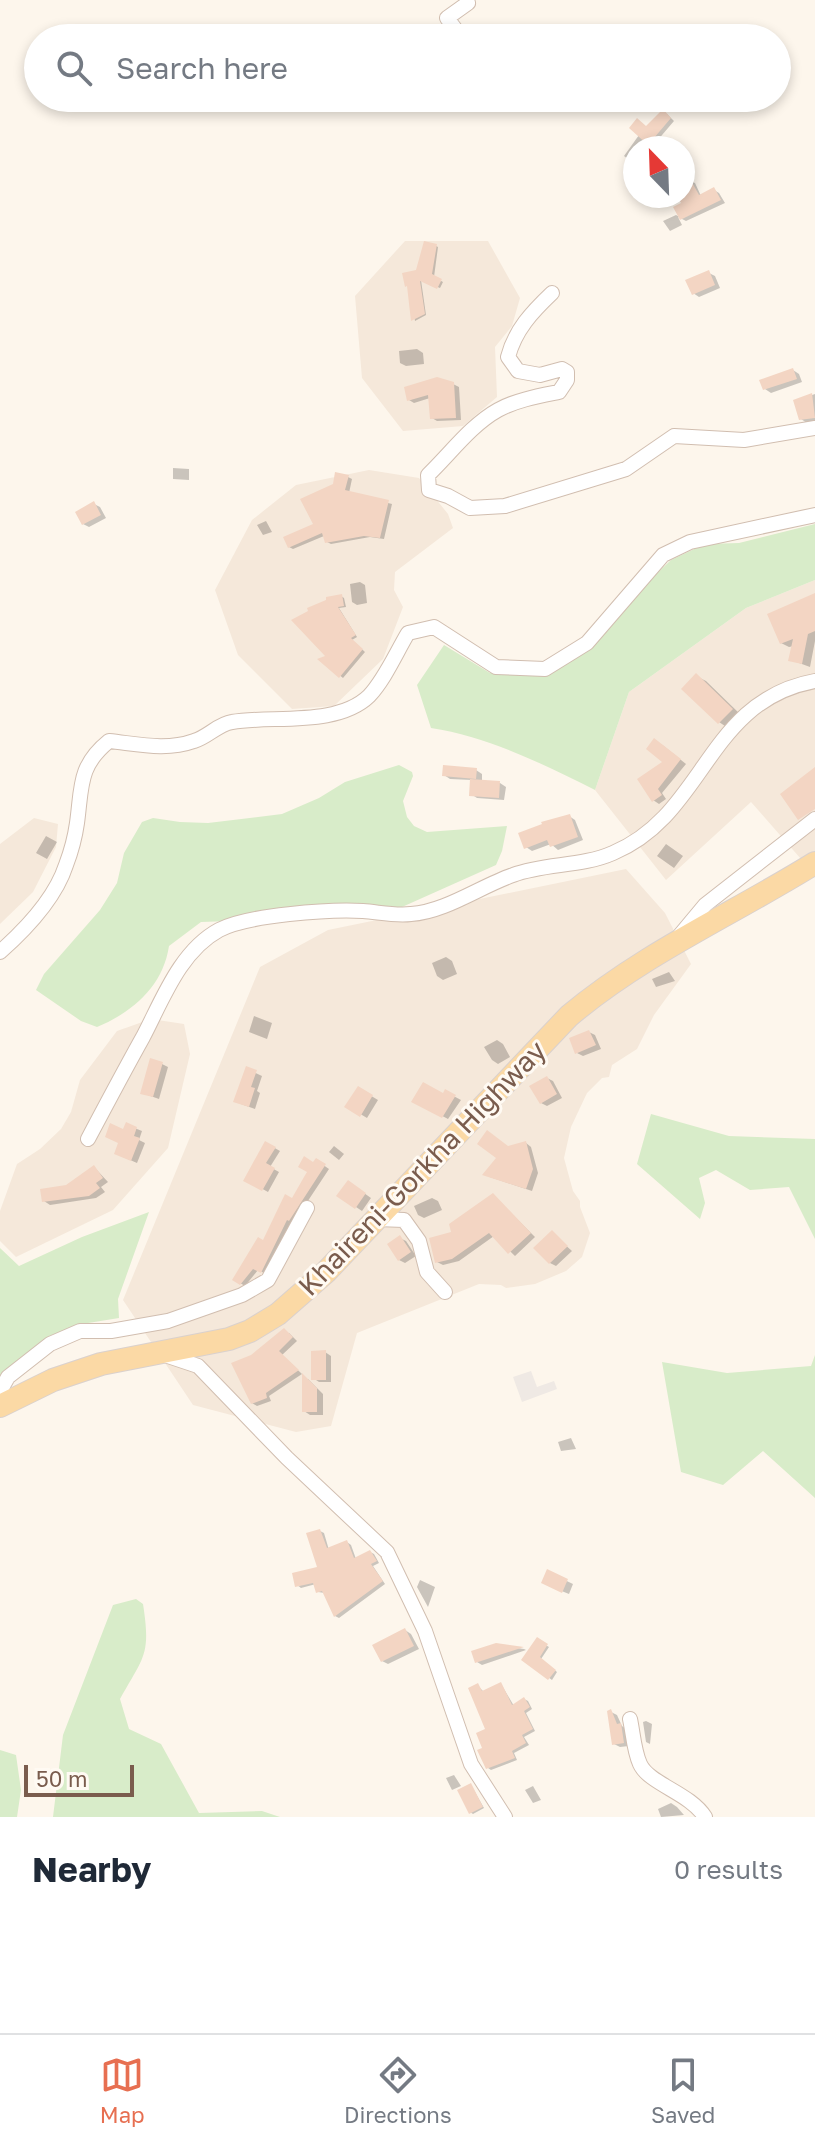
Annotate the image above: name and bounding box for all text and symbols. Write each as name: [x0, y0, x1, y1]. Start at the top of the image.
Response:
search box: [24, 24, 791, 112]
icon: search: [52, 46, 96, 90]
text: Search here: [116, 50, 288, 86]
north arrow: [623, 136, 695, 208]
street label: Khaireni-Gorkha Highway: [291, 1033, 552, 1302]
scale bar: [24, 1761, 134, 1797]
text: 50 m: [36, 1765, 87, 1792]
text: Nearby: [32, 1849, 152, 1889]
text: 0 results: [674, 1854, 783, 1885]
tab: Map: [100, 2053, 145, 2128]
tab: Directions: [344, 2053, 452, 2128]
tab: Saved: [651, 2053, 715, 2128]

